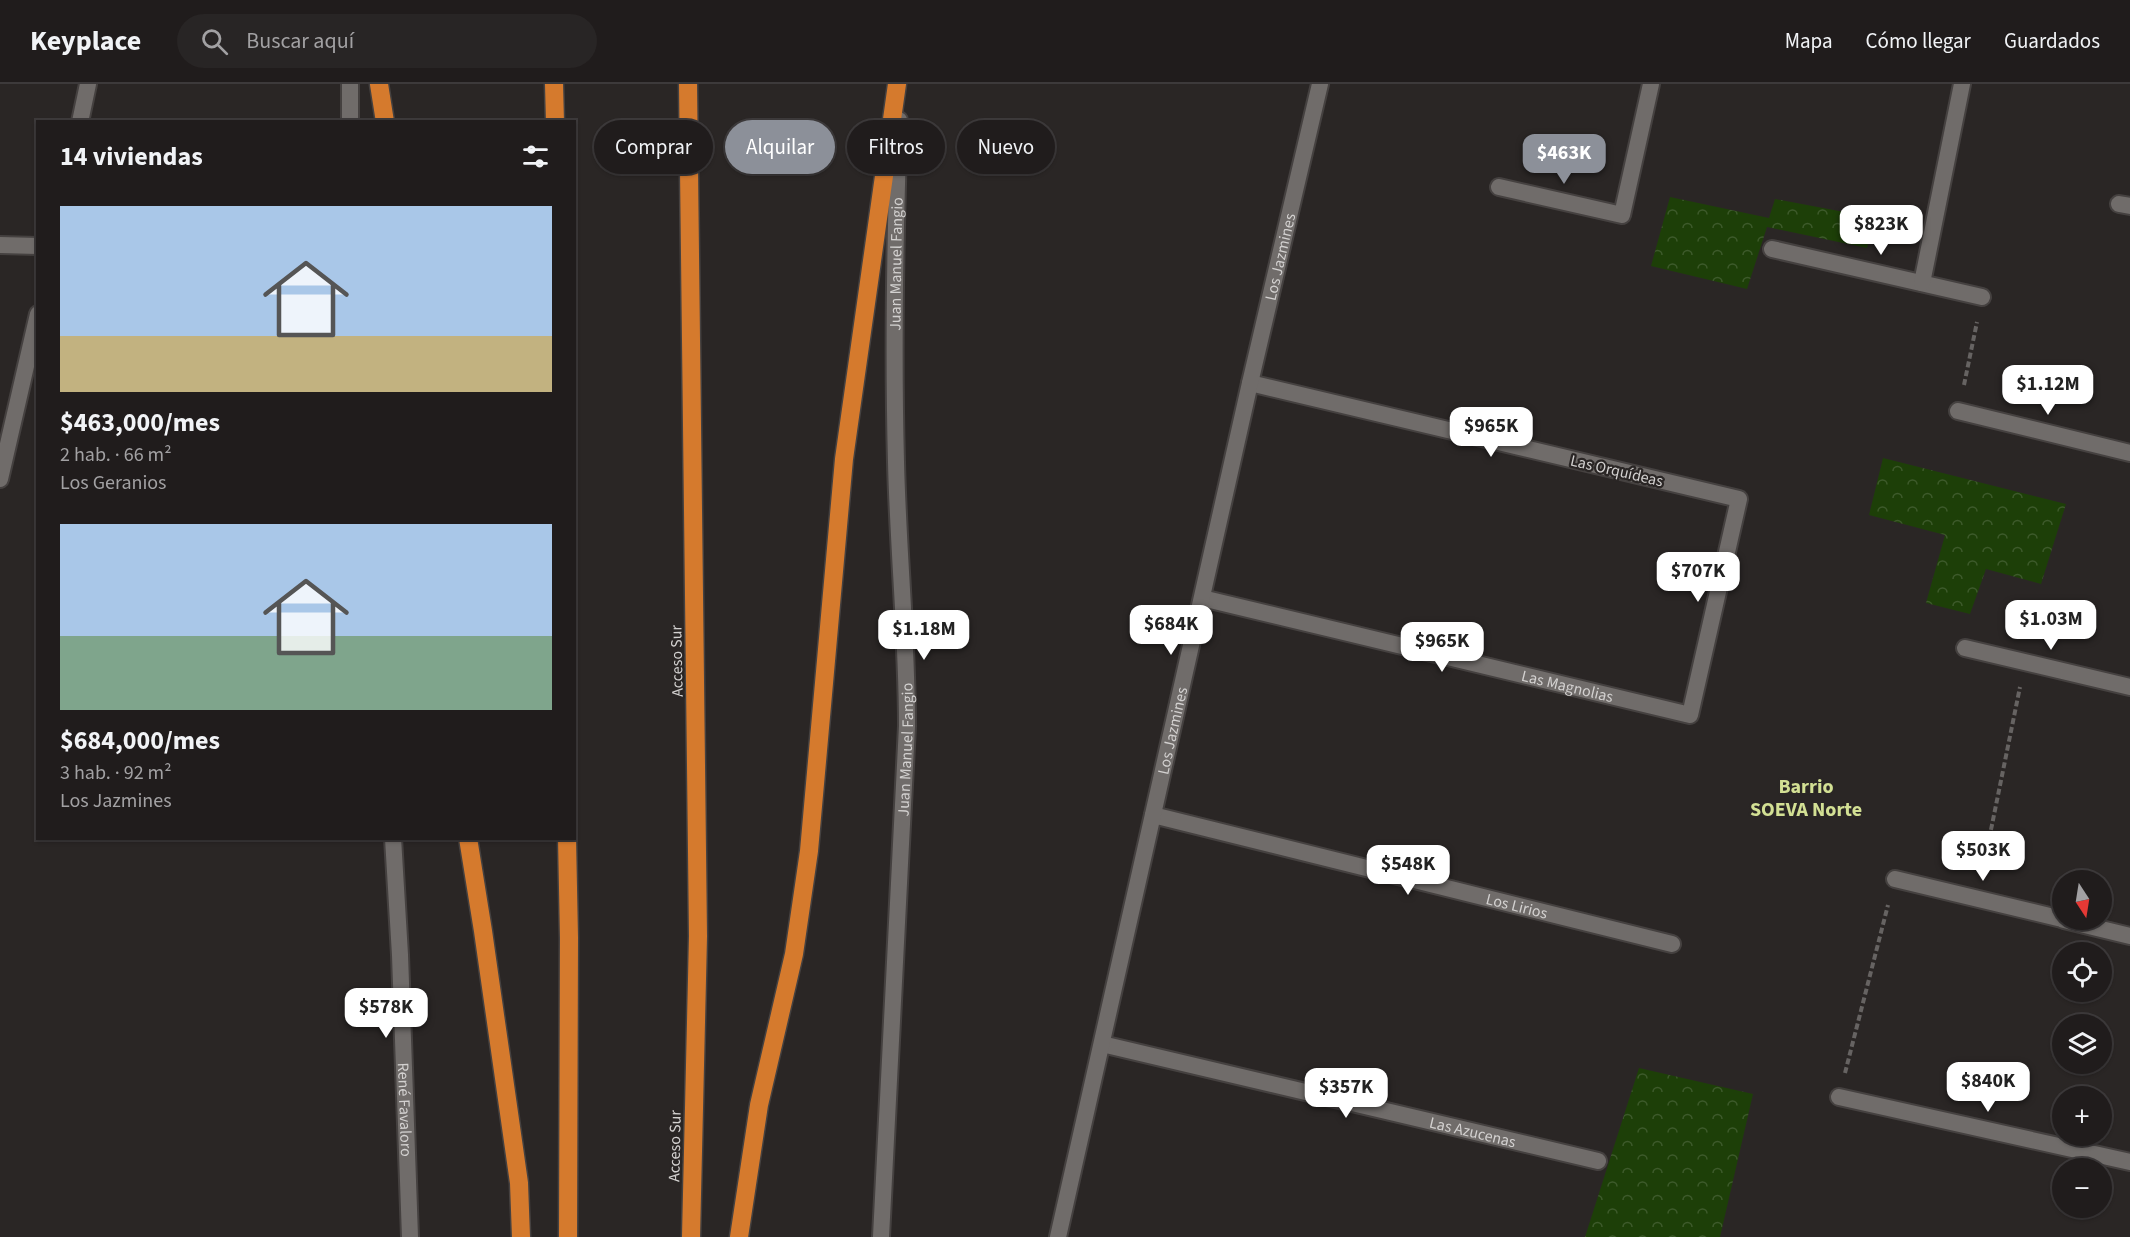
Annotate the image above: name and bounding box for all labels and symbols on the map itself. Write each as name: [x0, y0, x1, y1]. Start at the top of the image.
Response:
pin: $463K: [1522, 134, 1606, 185]
street label: Juan Manuel Fangio: [885, 197, 909, 331]
pin: $823K: [1839, 205, 1923, 256]
street label: Los Jazmines: [1260, 211, 1301, 303]
pin: $1.12M: [1999, 365, 2097, 416]
pin: $965K: [1449, 407, 1533, 458]
street label: Las Orquídeas: [1568, 450, 1666, 492]
pin: $707K: [1656, 552, 1740, 603]
pin: $1.03M: [2002, 600, 2100, 651]
pin: $684K: [1129, 605, 1213, 656]
pin: $1.18M: [875, 610, 973, 661]
pin: $965K: [1400, 622, 1484, 673]
street label: Acceso Sur: [665, 624, 689, 697]
street label: Las Magnolias: [1519, 665, 1616, 708]
street label: Juan Manuel Fangio: [892, 682, 919, 817]
street label: Los Jazmines: [1152, 685, 1193, 777]
district label: Barrio SOEVA Norte: [1750, 773, 1862, 824]
pin: $503K: [1941, 831, 2025, 882]
pin: $548K: [1366, 845, 1450, 896]
north arrow: [2052, 870, 2112, 930]
street label: Los Lirios: [1484, 888, 1550, 925]
pin: $578K: [344, 988, 428, 1039]
street label: René Favaloro: [392, 1062, 417, 1157]
pin: $840K: [1946, 1062, 2030, 1113]
pin: $357K: [1304, 1068, 1388, 1119]
street label: Acceso Sur: [663, 1109, 687, 1182]
street label: Las Azucenas: [1427, 1112, 1518, 1153]

